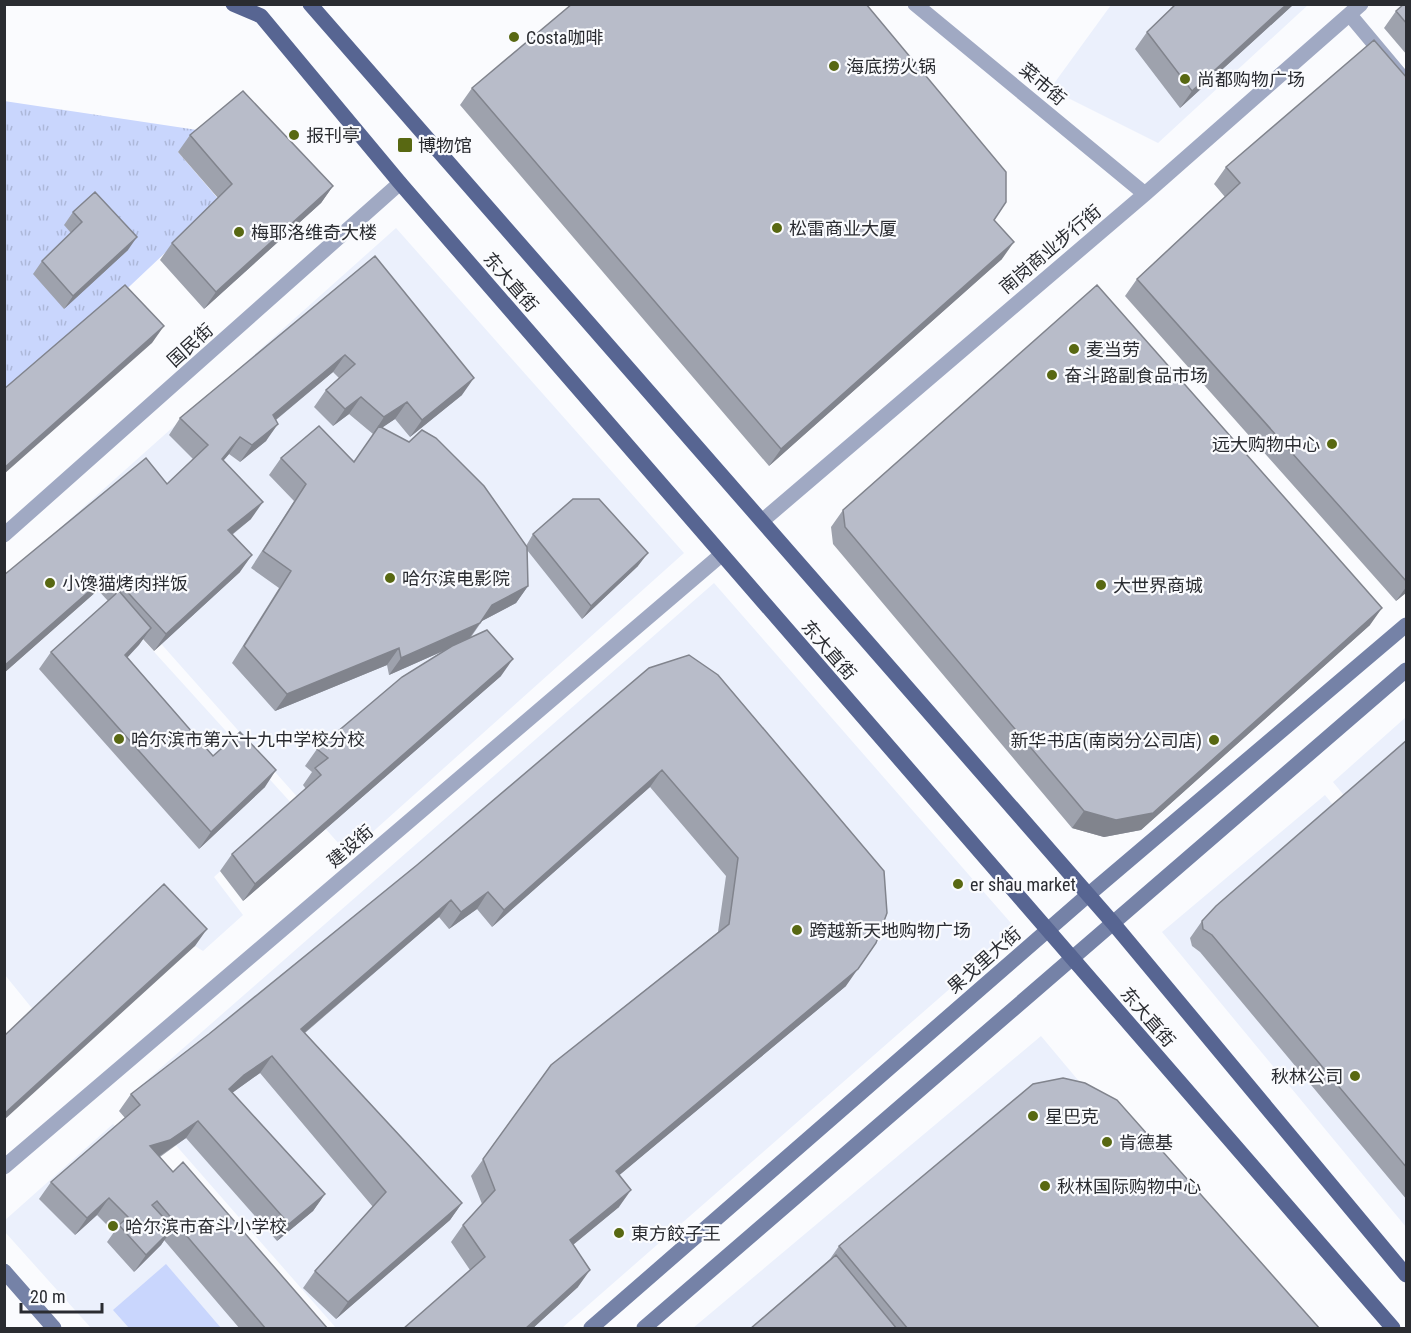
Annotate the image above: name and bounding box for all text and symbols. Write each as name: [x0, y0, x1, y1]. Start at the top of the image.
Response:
place label: Costa咖啡: [526, 27, 603, 48]
marker: Costa咖啡: [507, 30, 521, 44]
place label: 海底捞火锅: [846, 56, 936, 77]
marker: 海底捞火锅: [827, 59, 841, 73]
street label: 菜市街: [1016, 59, 1070, 109]
place label: 尚都购物广场: [1197, 69, 1305, 90]
marker: 尚都购物广场: [1178, 72, 1192, 86]
place label: 报刊亭: [306, 125, 360, 146]
marker: 报刊亭: [287, 128, 301, 142]
place label: 博物馆: [418, 135, 472, 156]
marker: 博物馆: [396, 136, 414, 154]
street label: 南岗商业步行街: [995, 200, 1105, 298]
place label: 松雷商业大厦: [789, 218, 897, 239]
marker: 松雷商业大厦: [770, 221, 784, 235]
place label: 梅耶洛维奇大楼: [251, 222, 377, 243]
marker: 梅耶洛维奇大楼: [232, 225, 246, 239]
street label: 东大直街: [479, 248, 543, 316]
street label: 国民街: [163, 319, 217, 371]
place label: 麦当劳: [1086, 339, 1140, 360]
marker: 麦当劳: [1067, 342, 1081, 356]
place label: 奋斗路副食品市场: [1064, 365, 1208, 386]
marker: 奋斗路副食品市场: [1045, 368, 1059, 382]
place label: 远大购物中心: [1212, 434, 1320, 455]
marker: 远大购物中心: [1325, 437, 1339, 451]
place label: 哈尔滨电影院: [402, 568, 510, 589]
marker: 哈尔滨电影院: [383, 571, 397, 585]
place label: 小馋猫烤肉拌饭: [62, 573, 188, 594]
place label: 大世界商城: [1113, 575, 1203, 596]
marker: 小馋猫烤肉拌饭: [43, 576, 57, 590]
marker: 大世界商城: [1094, 578, 1108, 592]
street label: 东大直街: [797, 616, 861, 684]
place label: 哈尔滨市第六十九中学校分校: [131, 729, 365, 750]
place label: 新华书店(南岗分公司店): [1011, 730, 1202, 752]
marker: 哈尔滨市第六十九中学校分校: [112, 732, 126, 746]
marker: 新华书店(南岗分公司店): [1207, 733, 1221, 747]
street label: 建设街: [323, 820, 377, 872]
place label: er shau market: [970, 874, 1076, 895]
marker: er shau market: [951, 877, 965, 891]
place label: 跨越新天地购物广场: [809, 920, 971, 941]
marker: 跨越新天地购物广场: [790, 923, 804, 937]
street label: 果戈里大街: [943, 923, 1025, 997]
street label: 东大直街: [1116, 983, 1180, 1051]
place label: 秋林公司: [1271, 1066, 1343, 1087]
marker: 秋林公司: [1348, 1069, 1362, 1083]
place label: 星巴克: [1045, 1106, 1099, 1127]
marker: 星巴克: [1026, 1109, 1040, 1123]
place label: 肯德基: [1119, 1132, 1173, 1153]
marker: 肯德基: [1100, 1135, 1114, 1149]
place label: 秋林国际购物中心: [1057, 1176, 1201, 1197]
marker: 秋林国际购物中心: [1038, 1179, 1052, 1193]
place label: 哈尔滨市奋斗小学校: [125, 1216, 287, 1237]
marker: 哈尔滨市奋斗小学校: [106, 1219, 120, 1233]
place label: 東方餃子王: [631, 1223, 721, 1244]
marker: 東方餃子王: [612, 1226, 626, 1240]
scale bar: [21, 1276, 102, 1314]
text: 20 m: [30, 1286, 65, 1307]

